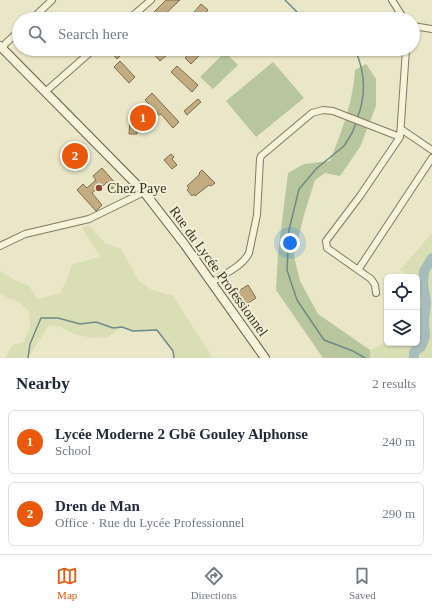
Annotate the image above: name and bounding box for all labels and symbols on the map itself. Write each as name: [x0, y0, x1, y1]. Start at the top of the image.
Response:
pin: 1: [130, 103, 156, 133]
pin: 2: [62, 141, 88, 171]
place label: Chez Paye: [107, 181, 166, 196]
marker: Chez Paye: [94, 183, 104, 193]
street label: Rue du Lycée Professionnel: [166, 204, 271, 339]
your location: [280, 233, 300, 253]

